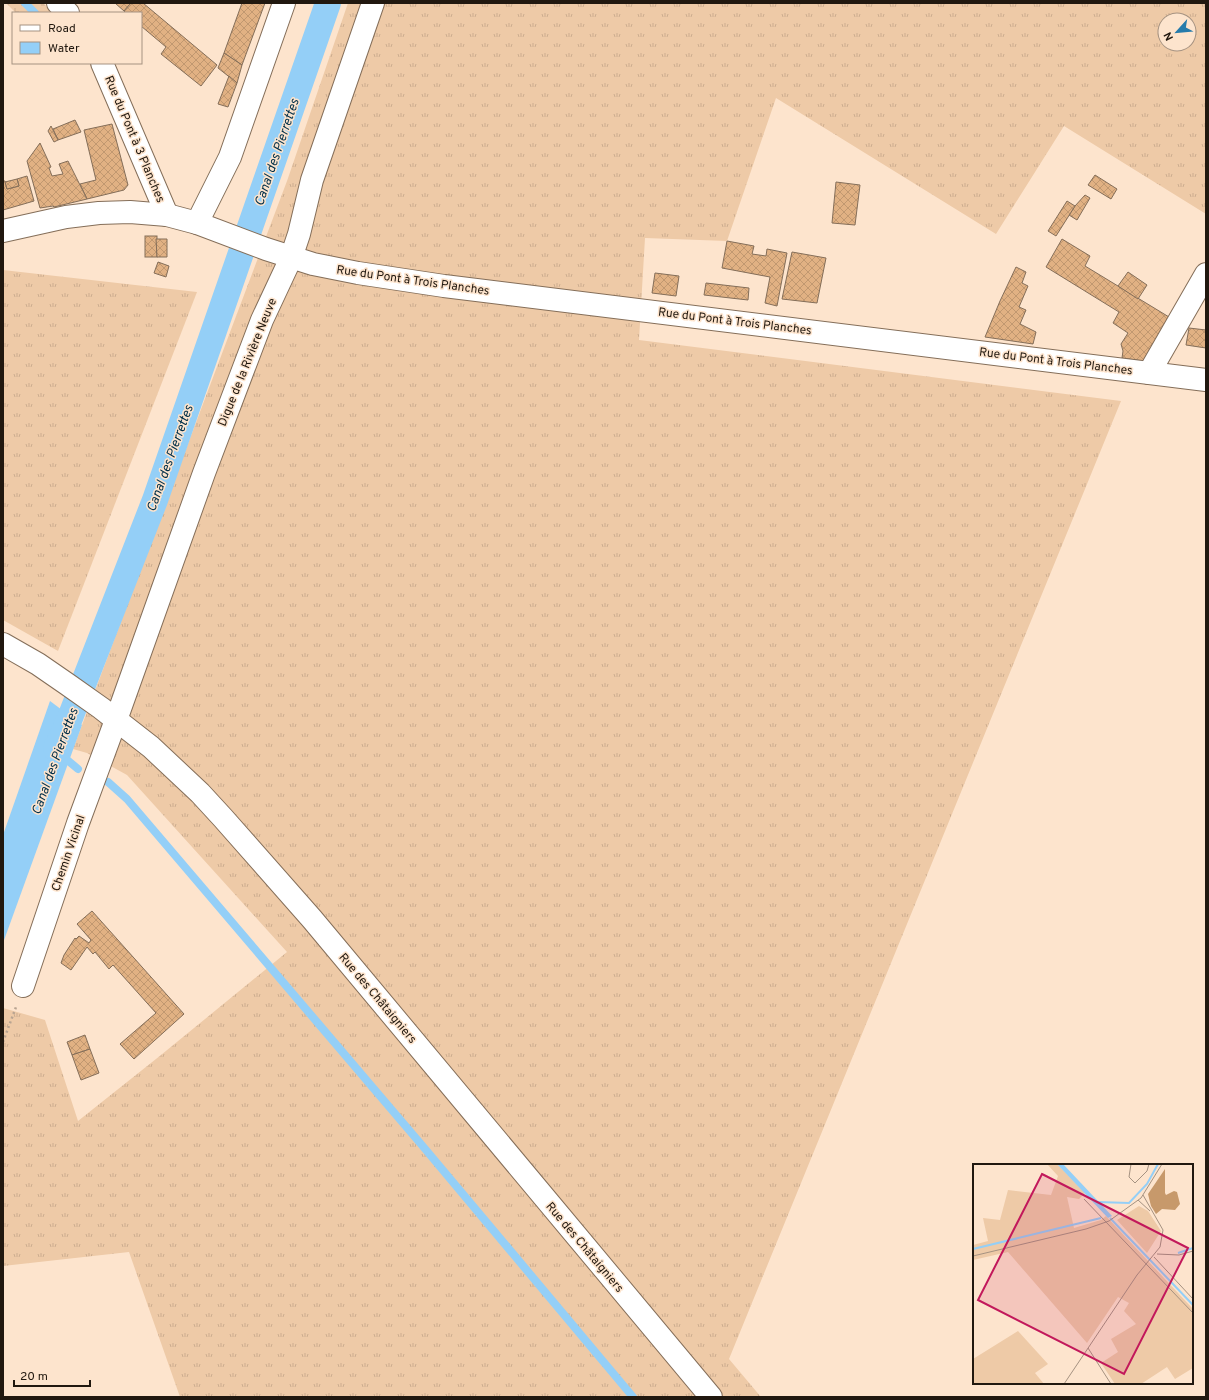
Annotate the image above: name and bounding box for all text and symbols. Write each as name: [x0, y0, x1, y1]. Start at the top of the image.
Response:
legend: [12, 12, 142, 64]
north arrow: [1157, 12, 1197, 52]
text: Road: [48, 21, 76, 37]
text: N: [1161, 29, 1177, 43]
text: Water: [48, 41, 80, 57]
street label: Rue du Pont à 3 Planches: [100, 73, 168, 205]
water label: Canal des Pierrettes: [252, 97, 304, 208]
street label: Rue du Pont à Trois Planches: [335, 262, 490, 300]
street label: Digue de la Rivière Neuve: [215, 296, 281, 429]
street label: Rue du Pont à Trois Planches: [657, 305, 812, 339]
street label: Rue du Pont à Trois Planches: [978, 345, 1133, 379]
water label: Canal des Pierrettes: [144, 403, 198, 514]
water label: Canal des Pierrettes: [29, 706, 83, 817]
street label: Chemin Vicinal: [48, 813, 89, 894]
street label: Rue des Châtaigniers: [335, 950, 420, 1047]
inset map: [973, 1164, 1193, 1384]
street label: Rue des Châtaigniers: [542, 1199, 627, 1296]
scale bar: [14, 1362, 90, 1388]
text: 20 m: [20, 1369, 48, 1385]

